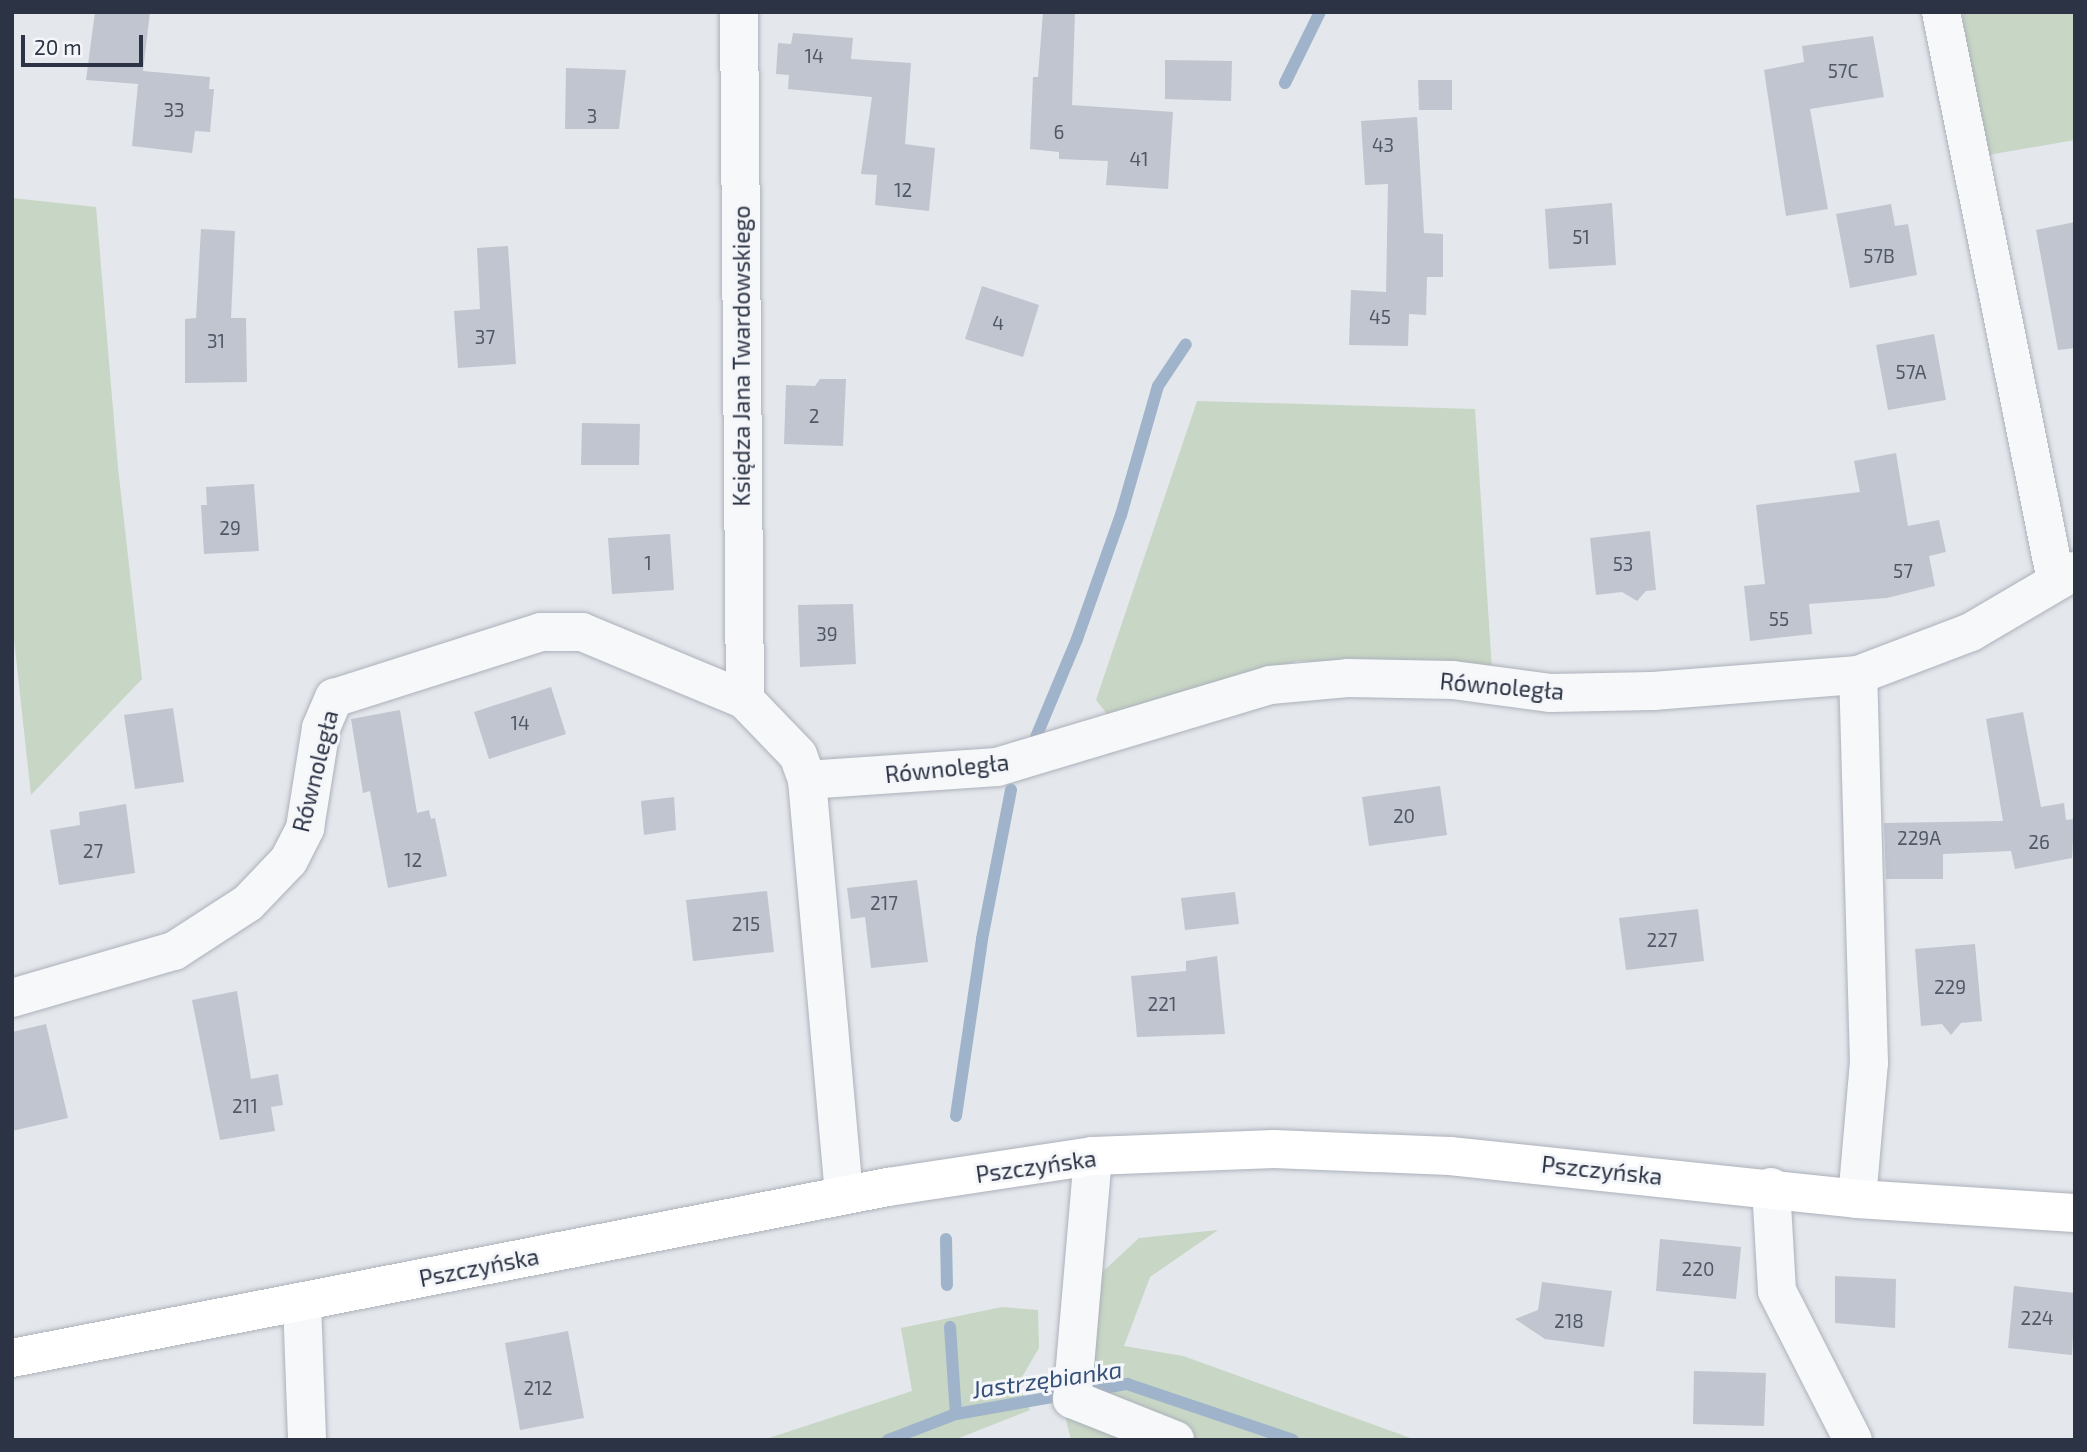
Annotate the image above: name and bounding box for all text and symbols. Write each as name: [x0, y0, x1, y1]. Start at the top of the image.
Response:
scale bar: [24, 21, 147, 65]
text: 20 m: [34, 34, 82, 59]
house number: 14: [804, 45, 824, 67]
house number: 57C: [1828, 60, 1858, 82]
house number: 33: [163, 99, 185, 121]
house number: 3: [587, 105, 597, 127]
house number: 6: [1054, 121, 1064, 143]
house number: 43: [1372, 134, 1394, 156]
house number: 41: [1129, 148, 1149, 170]
house number: 12: [894, 179, 912, 201]
street label: Księdza Jana Twardowskiego: [727, 205, 755, 507]
house number: 51: [1572, 226, 1590, 248]
house number: 57B: [1863, 245, 1895, 267]
house number: 45: [1369, 306, 1391, 328]
house number: 4: [992, 312, 1004, 334]
house number: 37: [475, 326, 495, 348]
house number: 31: [207, 330, 225, 352]
house number: 57A: [1895, 361, 1927, 383]
house number: 2: [809, 405, 819, 427]
house number: 29: [219, 517, 241, 539]
house number: 1: [644, 552, 652, 574]
house number: 53: [1613, 553, 1633, 575]
house number: 57: [1893, 560, 1913, 582]
house number: 55: [1769, 608, 1789, 630]
house number: 39: [816, 623, 838, 645]
street label: Równoległa: [1439, 667, 1565, 705]
street label: Równoległa: [287, 707, 343, 835]
house number: 14: [510, 712, 530, 734]
street label: Równoległa: [884, 748, 1010, 788]
house number: 20: [1393, 805, 1415, 827]
house number: 229A: [1897, 827, 1941, 849]
house number: 26: [2028, 831, 2050, 853]
house number: 27: [83, 840, 103, 862]
house number: 12: [404, 849, 422, 871]
house number: 217: [870, 892, 898, 914]
house number: 215: [732, 913, 760, 935]
house number: 227: [1646, 929, 1678, 951]
house number: 229: [1934, 976, 1966, 998]
house number: 221: [1148, 993, 1176, 1015]
house number: 211: [232, 1095, 258, 1117]
street label: Pszczyńska: [974, 1144, 1098, 1188]
street label: Pszczyńska: [1540, 1150, 1664, 1190]
street label: Pszczyńska: [417, 1242, 541, 1292]
house number: 220: [1682, 1258, 1714, 1280]
house number: 224: [2020, 1307, 2054, 1329]
house number: 218: [1554, 1310, 1584, 1332]
water label: Jastrzębianka: [970, 1354, 1124, 1404]
house number: 212: [524, 1377, 552, 1399]

